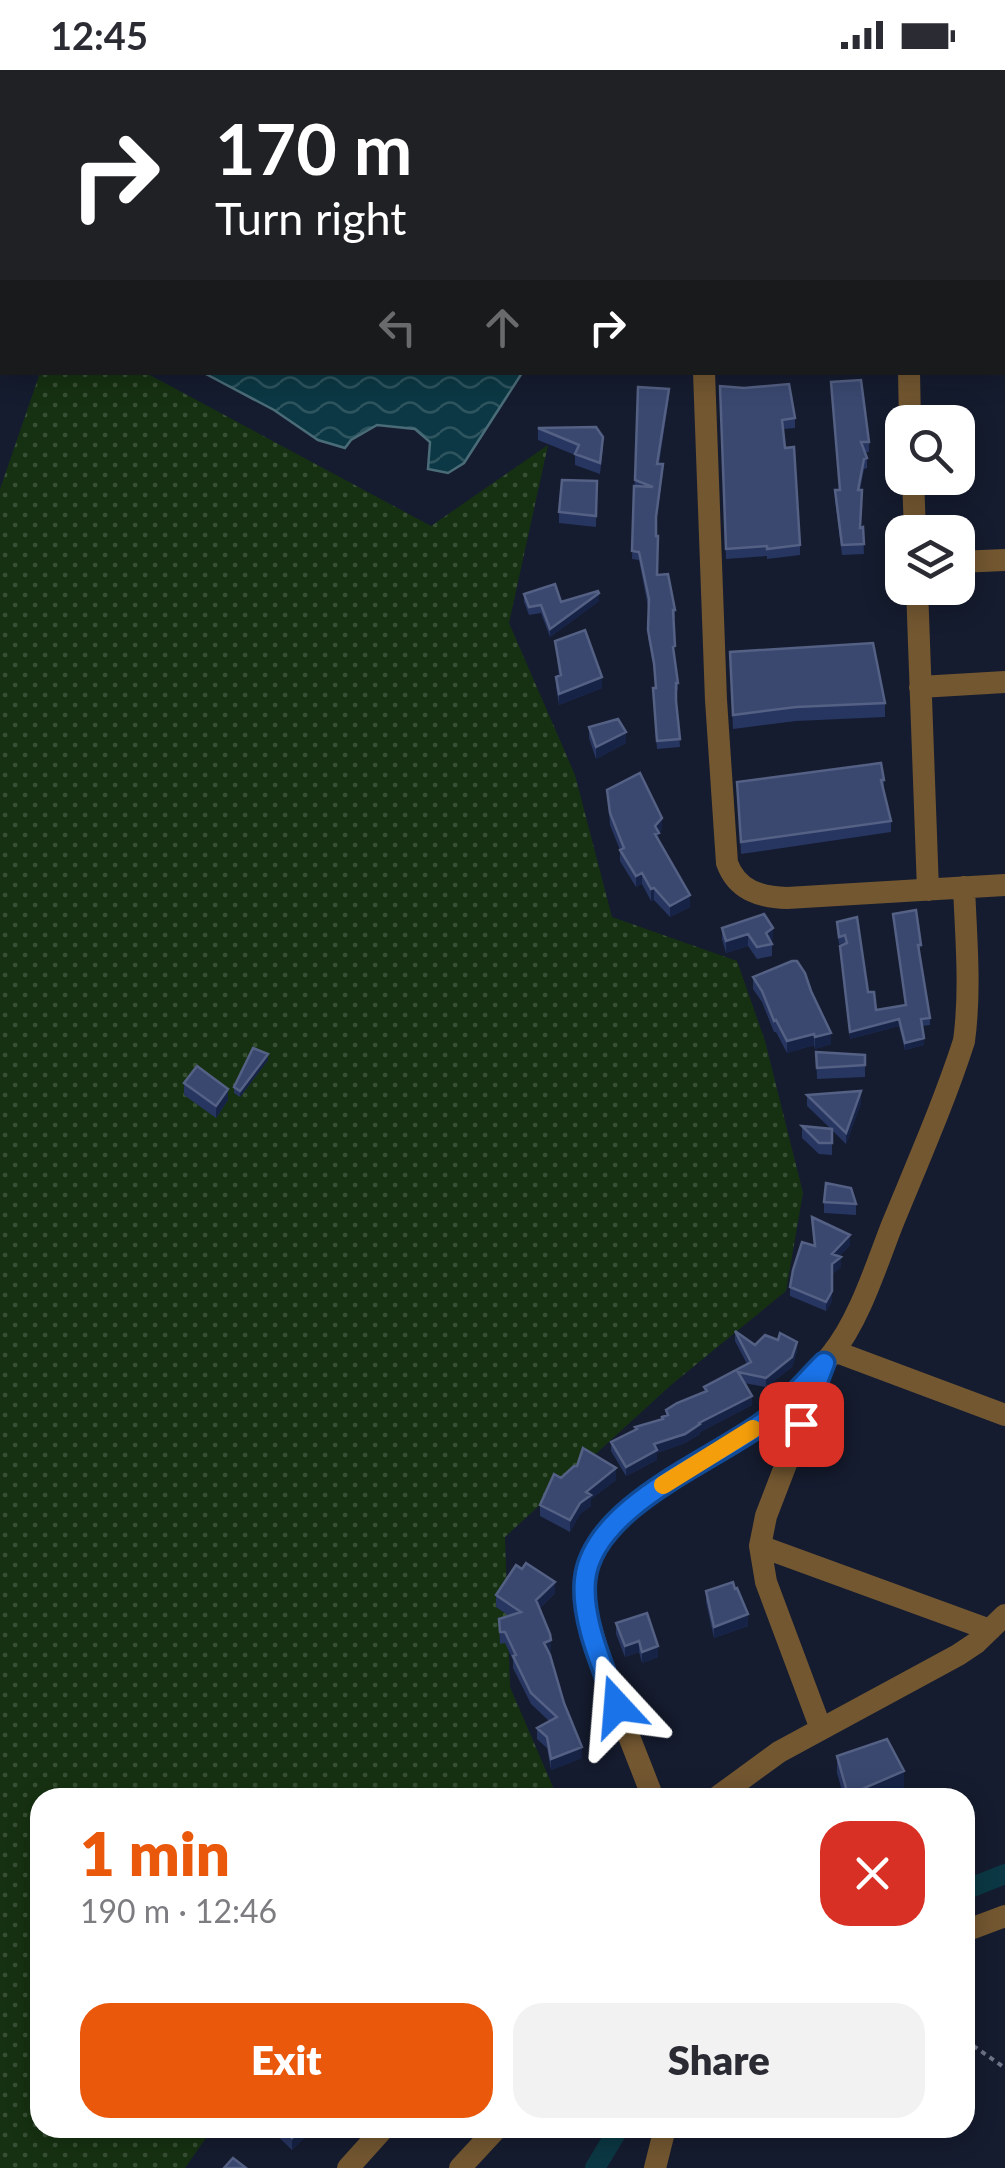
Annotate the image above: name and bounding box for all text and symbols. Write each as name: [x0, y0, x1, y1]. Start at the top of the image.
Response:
text: 12:45: [50, 12, 148, 58]
text: 170 m: [215, 106, 412, 190]
icon: right: [50, 110, 180, 240]
text: Turn right: [215, 191, 406, 245]
icon: left: [370, 300, 425, 355]
icon: ahead: [475, 300, 530, 355]
icon: right: [580, 300, 635, 355]
map controls: [885, 405, 975, 605]
button: search: [885, 405, 975, 495]
button: layers: [885, 515, 975, 605]
pin: [759, 1382, 844, 1467]
icon: arrive: [774, 1397, 829, 1452]
position arrow: [565, 1654, 669, 1758]
text: 1 min: [80, 1817, 230, 1889]
button: close: [820, 1821, 925, 1926]
text: 190 m · 12:46: [80, 1891, 277, 1930]
button: Exit: [80, 2003, 493, 2118]
button: Share: [513, 2003, 925, 2118]

